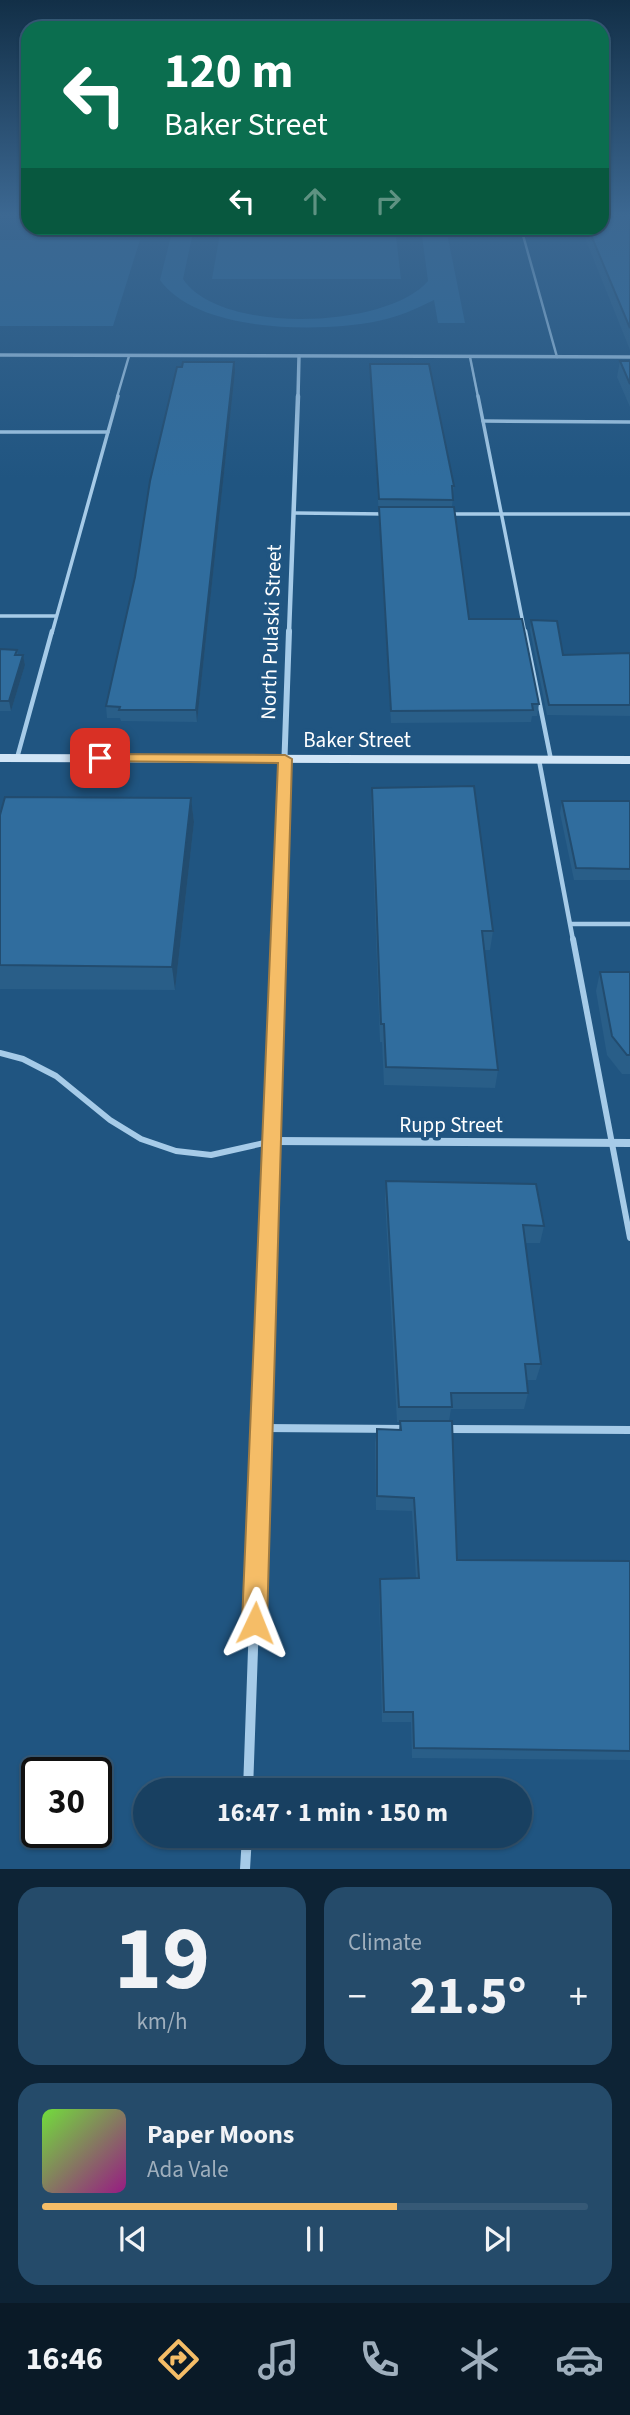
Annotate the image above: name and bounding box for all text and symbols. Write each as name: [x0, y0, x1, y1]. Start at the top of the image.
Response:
text: 120 m: [164, 37, 293, 107]
icon: left: [49, 49, 140, 140]
text: Baker Street: [164, 102, 328, 148]
icon: left: [223, 182, 261, 220]
icon: ahead: [296, 182, 334, 220]
icon: right: [369, 182, 407, 220]
street label: North Pulaski Street: [253, 544, 289, 720]
street label: Baker Street: [303, 725, 411, 755]
pin: [70, 728, 130, 788]
icon: arrive: [81, 739, 119, 777]
street label: Rupp Street: [399, 1110, 503, 1140]
position arrow: [218, 1586, 292, 1660]
speed limit sign: 30: [21, 1757, 112, 1848]
text: 16:47 · 1 min · 150 m: [217, 1794, 448, 1831]
text: 19: [114, 1895, 210, 2024]
text: Climate: [348, 1926, 422, 1959]
text: 21.5°: [410, 1960, 526, 2034]
text: −: [348, 1970, 367, 2024]
text: +: [569, 1970, 588, 2024]
text: km/h: [136, 2005, 188, 2038]
text: Paper Moons: [147, 2116, 294, 2153]
text: Ada Vale: [147, 2153, 229, 2186]
icon: previous: [114, 2220, 152, 2258]
icon: pause: [296, 2220, 334, 2258]
icon: next: [478, 2220, 516, 2258]
icon: directions: [154, 2335, 203, 2384]
icon: music: [254, 2335, 303, 2384]
icon: phone: [355, 2335, 404, 2384]
icon: climate: [455, 2335, 504, 2384]
icon: car: [555, 2335, 604, 2384]
text: 16:46: [26, 2336, 103, 2382]

